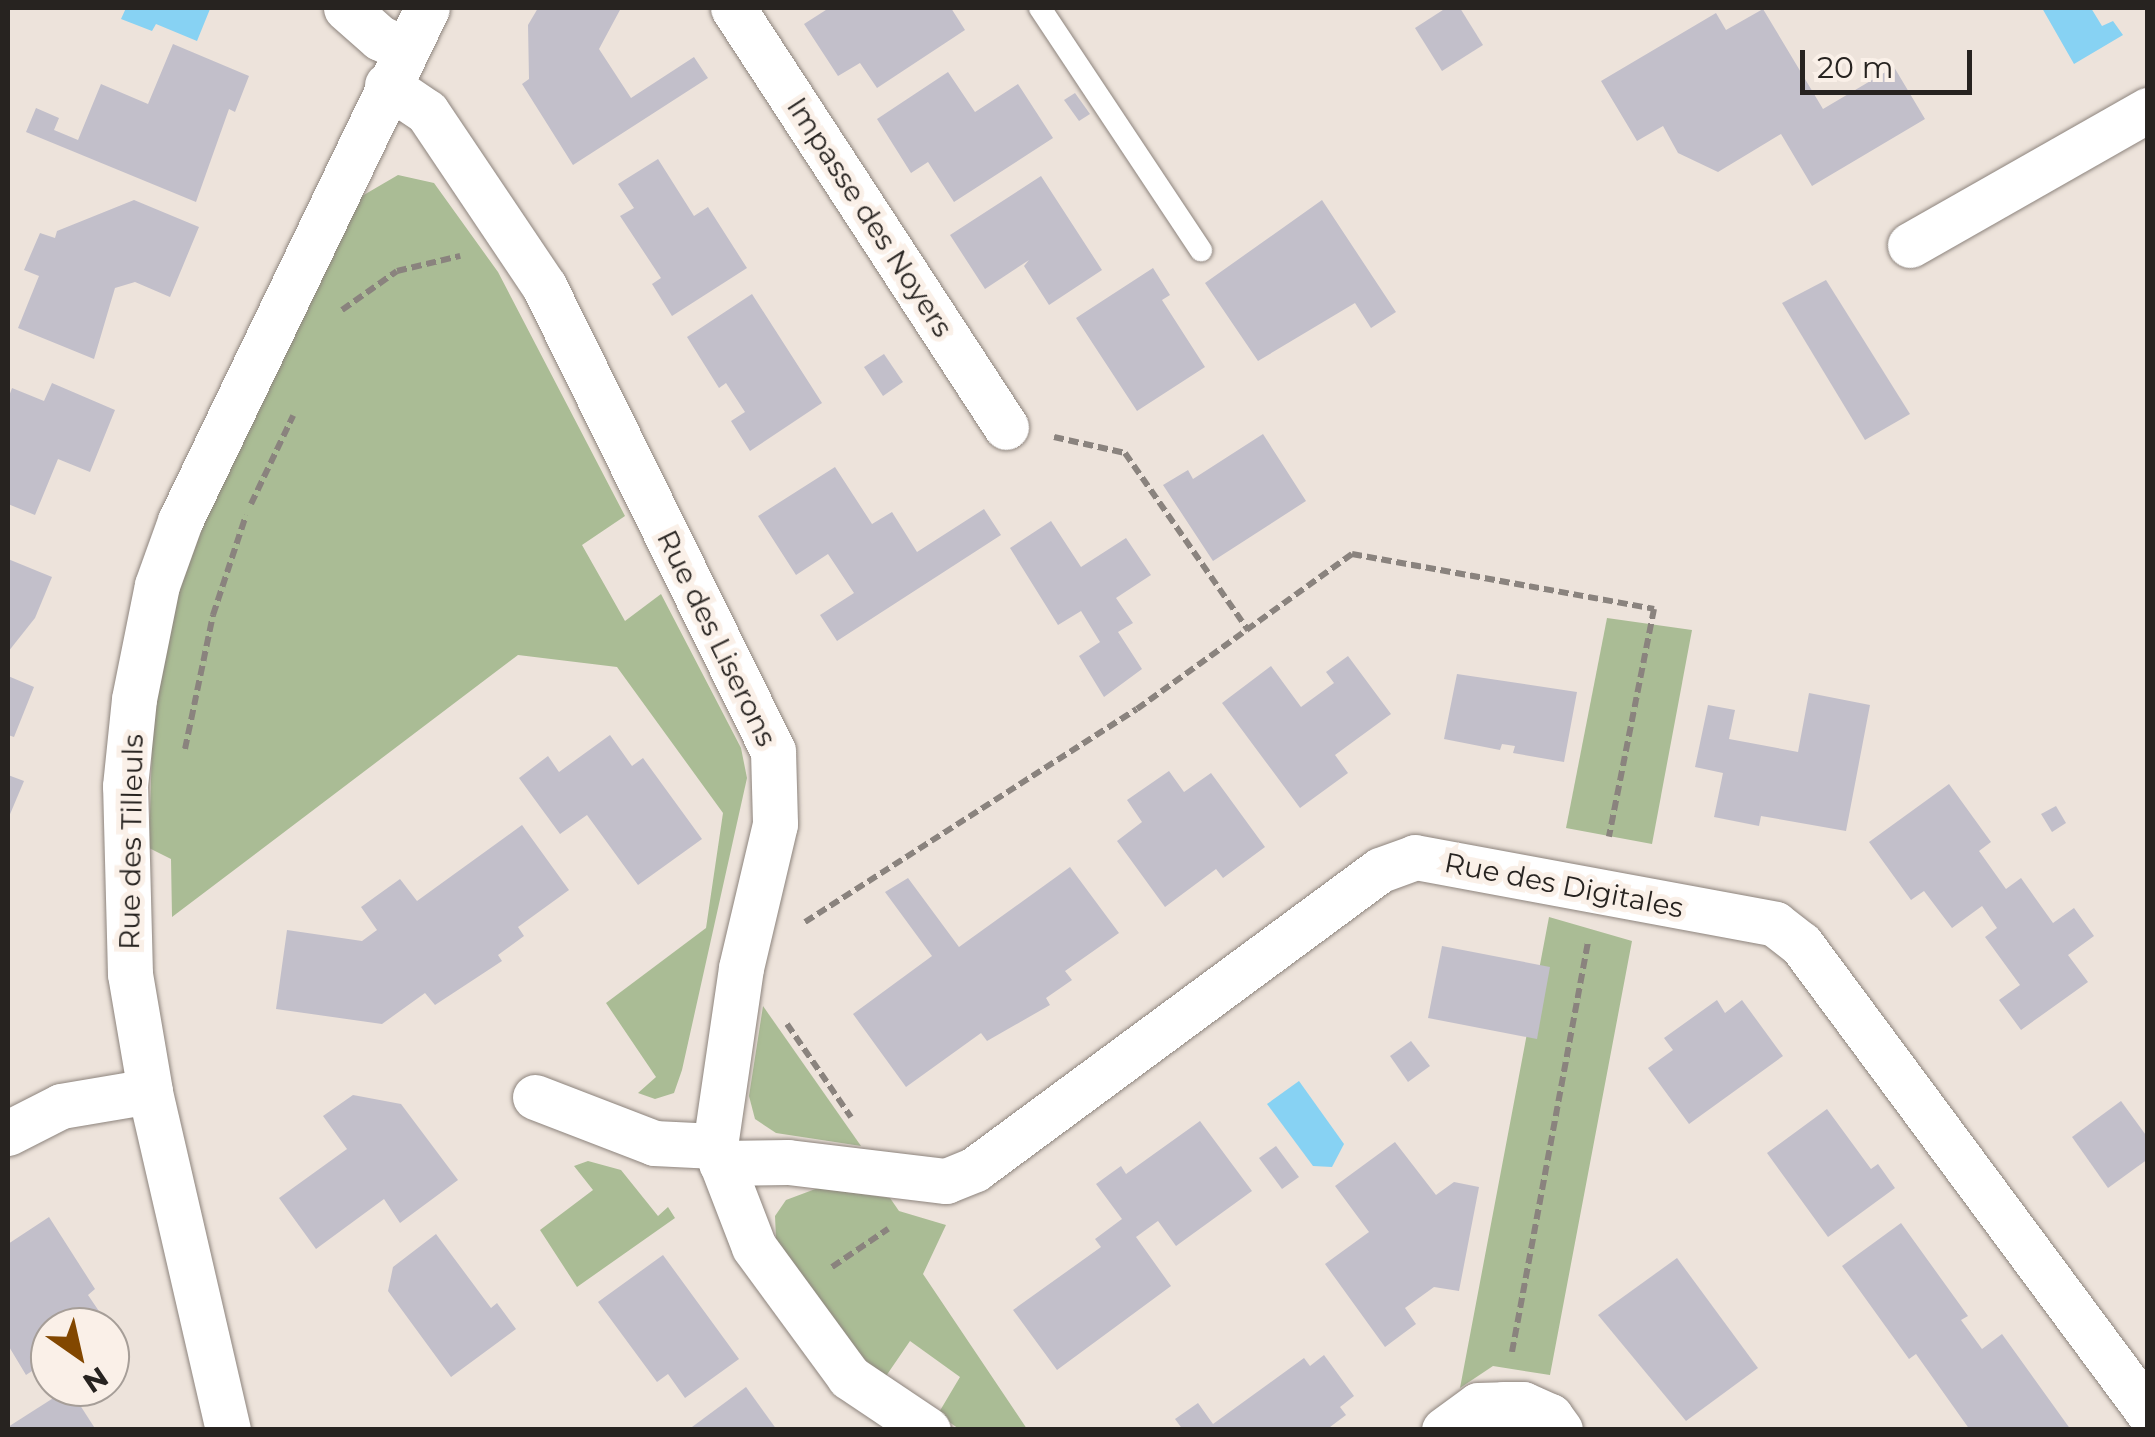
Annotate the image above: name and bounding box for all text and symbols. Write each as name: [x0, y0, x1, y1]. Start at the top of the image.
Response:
scale bar: [1805, 30, 1978, 92]
text: 20 m: [1817, 49, 1894, 86]
street label: Impasse des Noyers: [780, 91, 960, 343]
street label: Rue des Liserons: [650, 525, 784, 751]
street label: Rue des Tilleuls: [112, 734, 150, 950]
street label: Rue des Digitales: [1442, 845, 1686, 925]
north arrow: [30, 1307, 130, 1407]
text: N: [77, 1360, 115, 1401]

